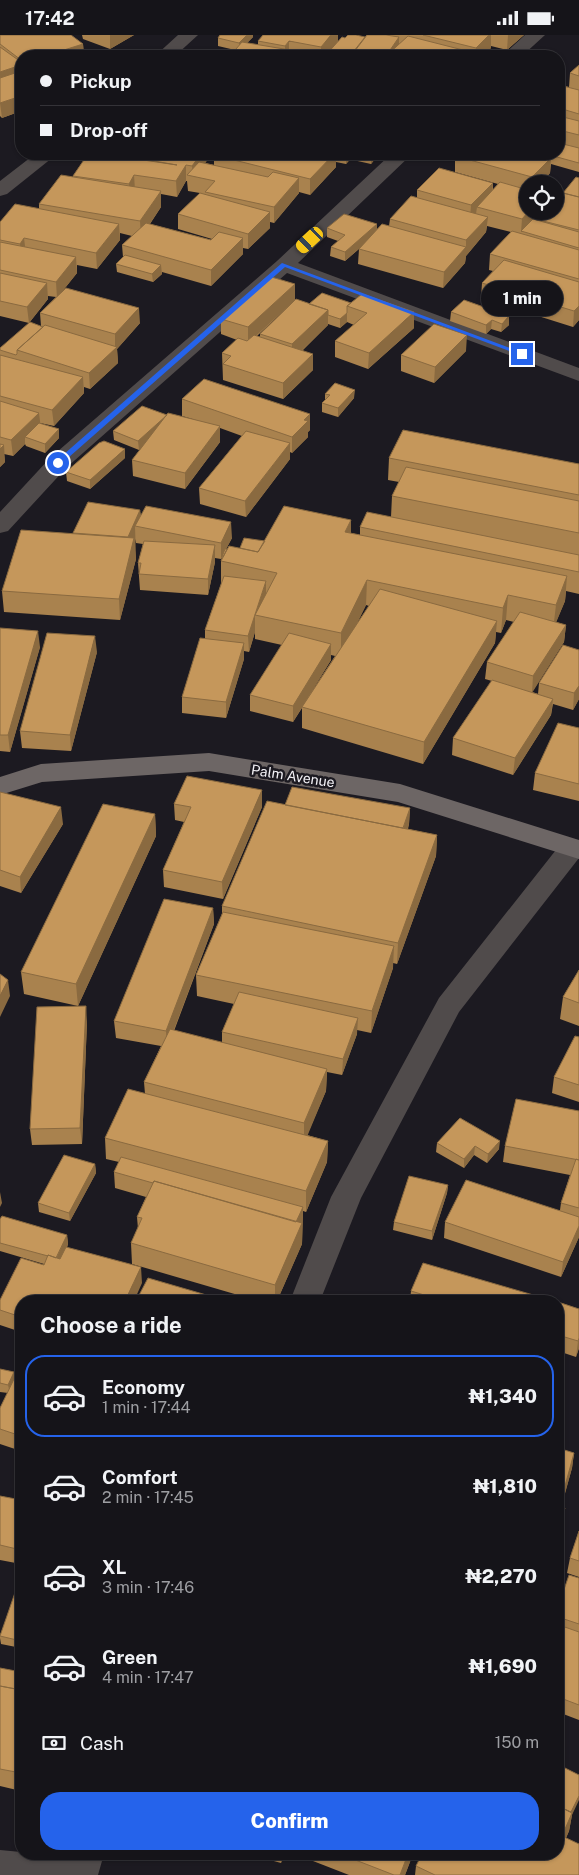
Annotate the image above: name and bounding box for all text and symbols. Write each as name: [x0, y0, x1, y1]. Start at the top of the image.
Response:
text: 17:42: [25, 7, 75, 29]
text: Pickup: [70, 70, 132, 92]
text: Drop-off: [70, 119, 147, 141]
map controls: [519, 175, 564, 220]
button: locate: [519, 175, 564, 220]
car: [293, 224, 326, 256]
callout: 1 min: [481, 281, 563, 317]
text: 1 min: [502, 289, 542, 308]
route end: [511, 343, 533, 365]
route start: [47, 452, 69, 474]
street label: Palm Avenue: [250, 762, 336, 791]
text: Choose a ride: [40, 1312, 182, 1338]
icon: car: [42, 1374, 87, 1419]
text: Economy: [102, 1376, 185, 1398]
text: ₦1,340: [469, 1385, 537, 1407]
text: 1 min · 17:44: [102, 1398, 191, 1417]
icon: car: [42, 1464, 87, 1509]
text: Comfort: [102, 1466, 178, 1488]
text: ₦1,810: [473, 1475, 537, 1497]
text: 2 min · 17:45: [102, 1488, 194, 1507]
icon: car: [42, 1554, 87, 1599]
text: XL: [102, 1556, 127, 1578]
text: ₦2,270: [465, 1565, 537, 1587]
text: 3 min · 17:46: [102, 1578, 194, 1597]
icon: car: [42, 1644, 87, 1689]
text: Green: [102, 1646, 157, 1668]
text: ₦1,690: [469, 1655, 537, 1677]
text: 4 min · 17:47: [102, 1668, 194, 1687]
icon: cash: [40, 1729, 68, 1757]
text: Cash: [80, 1732, 124, 1754]
text: 150 m: [495, 1733, 539, 1752]
button: Confirm: [40, 1792, 539, 1850]

